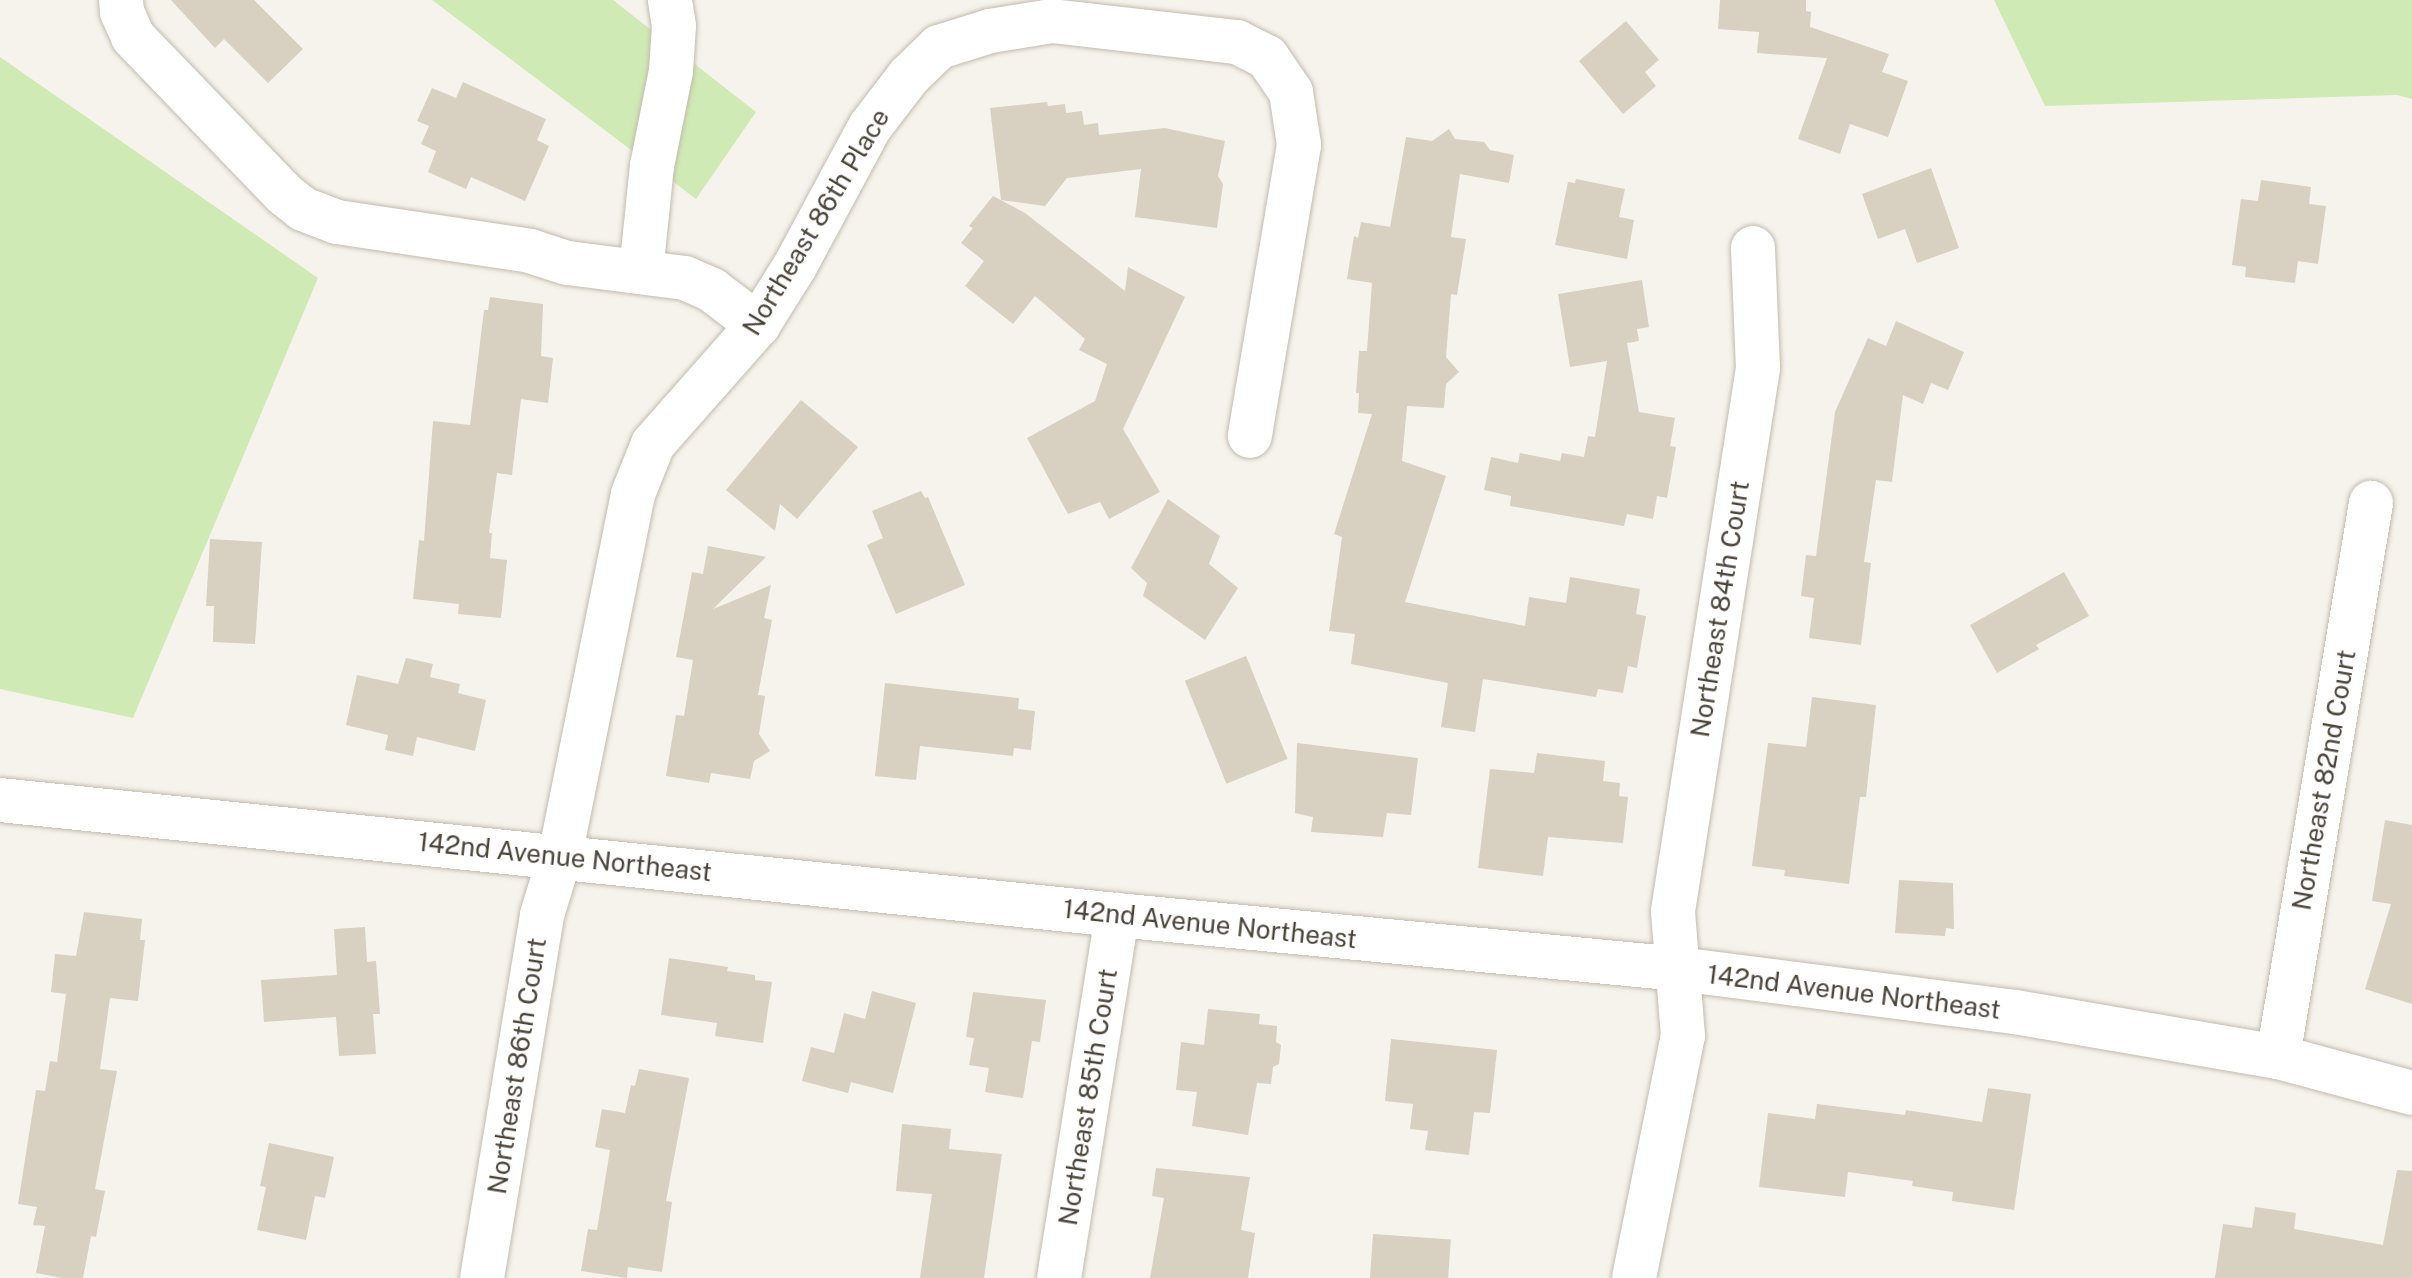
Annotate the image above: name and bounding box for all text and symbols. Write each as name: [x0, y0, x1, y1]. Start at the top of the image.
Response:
street label: Northeast 86th Place: [736, 103, 896, 341]
street label: Northeast 84th Court: [1684, 478, 1756, 740]
street label: Northeast 82nd Court: [2286, 647, 2362, 913]
street label: 142nd Avenue Northeast: [416, 826, 714, 888]
street label: 142nd Avenue Northeast: [1061, 893, 1359, 955]
street label: Northeast 86th Court: [481, 936, 553, 1196]
street label: 142nd Avenue Northeast: [1705, 959, 2003, 1025]
street label: Northeast 85th Court: [1052, 966, 1124, 1228]

